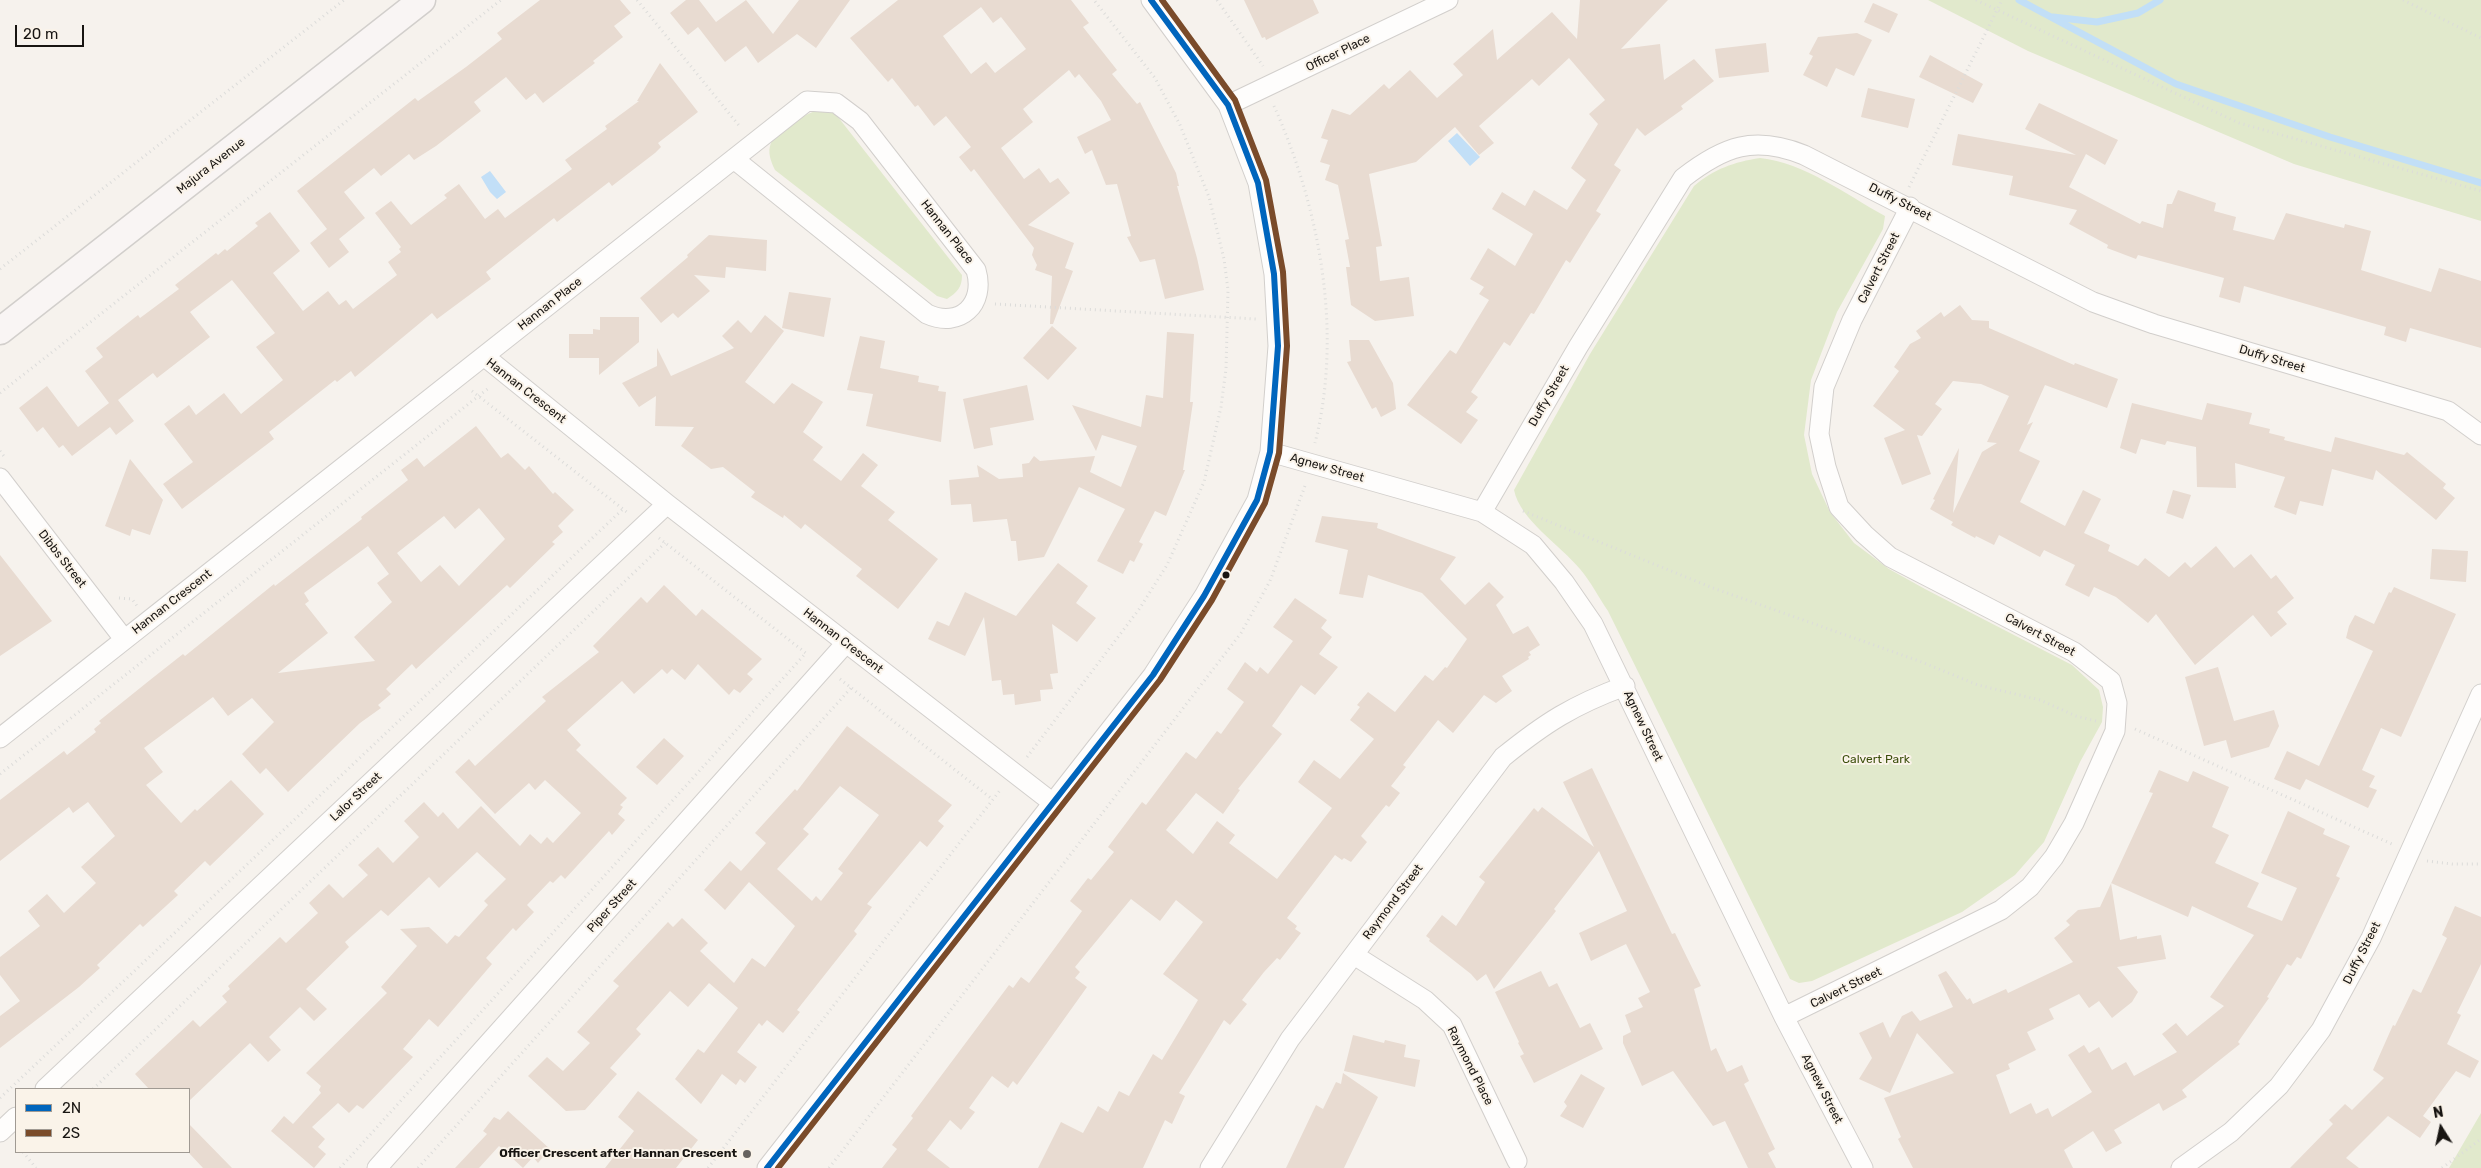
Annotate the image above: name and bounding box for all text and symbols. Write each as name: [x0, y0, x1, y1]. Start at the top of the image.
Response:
scale bar: [18, 15, 86, 47]
text: 20 m: [23, 25, 58, 43]
street label: Officer Place: [1303, 31, 1373, 75]
street label: Majura Avenue: [174, 135, 248, 197]
street label: Duffy Street: [1866, 180, 1934, 224]
street label: Hannan Place: [918, 197, 976, 267]
street label: Calvert Street: [1855, 230, 1903, 306]
street label: Hannan Place: [515, 275, 585, 333]
street label: Duffy Street: [2237, 342, 2307, 376]
street label: Hannan Crescent: [483, 355, 569, 427]
street label: Duffy Street: [1526, 363, 1572, 429]
street label: Agnew Street: [1288, 451, 1366, 485]
street label: Dibbs Street: [35, 527, 89, 591]
street label: Hannan Crescent: [129, 566, 215, 638]
unlabelled marker: [1221, 570, 1231, 580]
street label: Hannan Crescent: [800, 605, 886, 677]
street label: Calvert Street: [2002, 610, 2078, 660]
street label: Agnew Street: [1620, 688, 1666, 764]
park label: Calvert Park: [1842, 753, 1910, 767]
street label: Lalor Street: [327, 769, 385, 825]
street label: Raymond Street: [1360, 862, 1426, 942]
street label: Piper Street: [584, 876, 640, 936]
street label: Duffy Street: [2340, 919, 2384, 987]
street label: Calvert Street: [1808, 965, 1884, 1011]
street label: Raymond Place: [1444, 1024, 1496, 1108]
street label: Agnew Street: [1798, 1052, 1846, 1126]
legend: [15, 1088, 190, 1153]
text: 2N: [62, 1099, 81, 1117]
north arrow: [2416, 1103, 2466, 1153]
text: N: [2432, 1103, 2445, 1122]
text: 2S: [62, 1124, 80, 1142]
place label: Officer Crescent after Hannan Crescent: [499, 1147, 737, 1161]
marker: Officer Crescent after Hannan Crescent: [741, 1148, 753, 1160]

